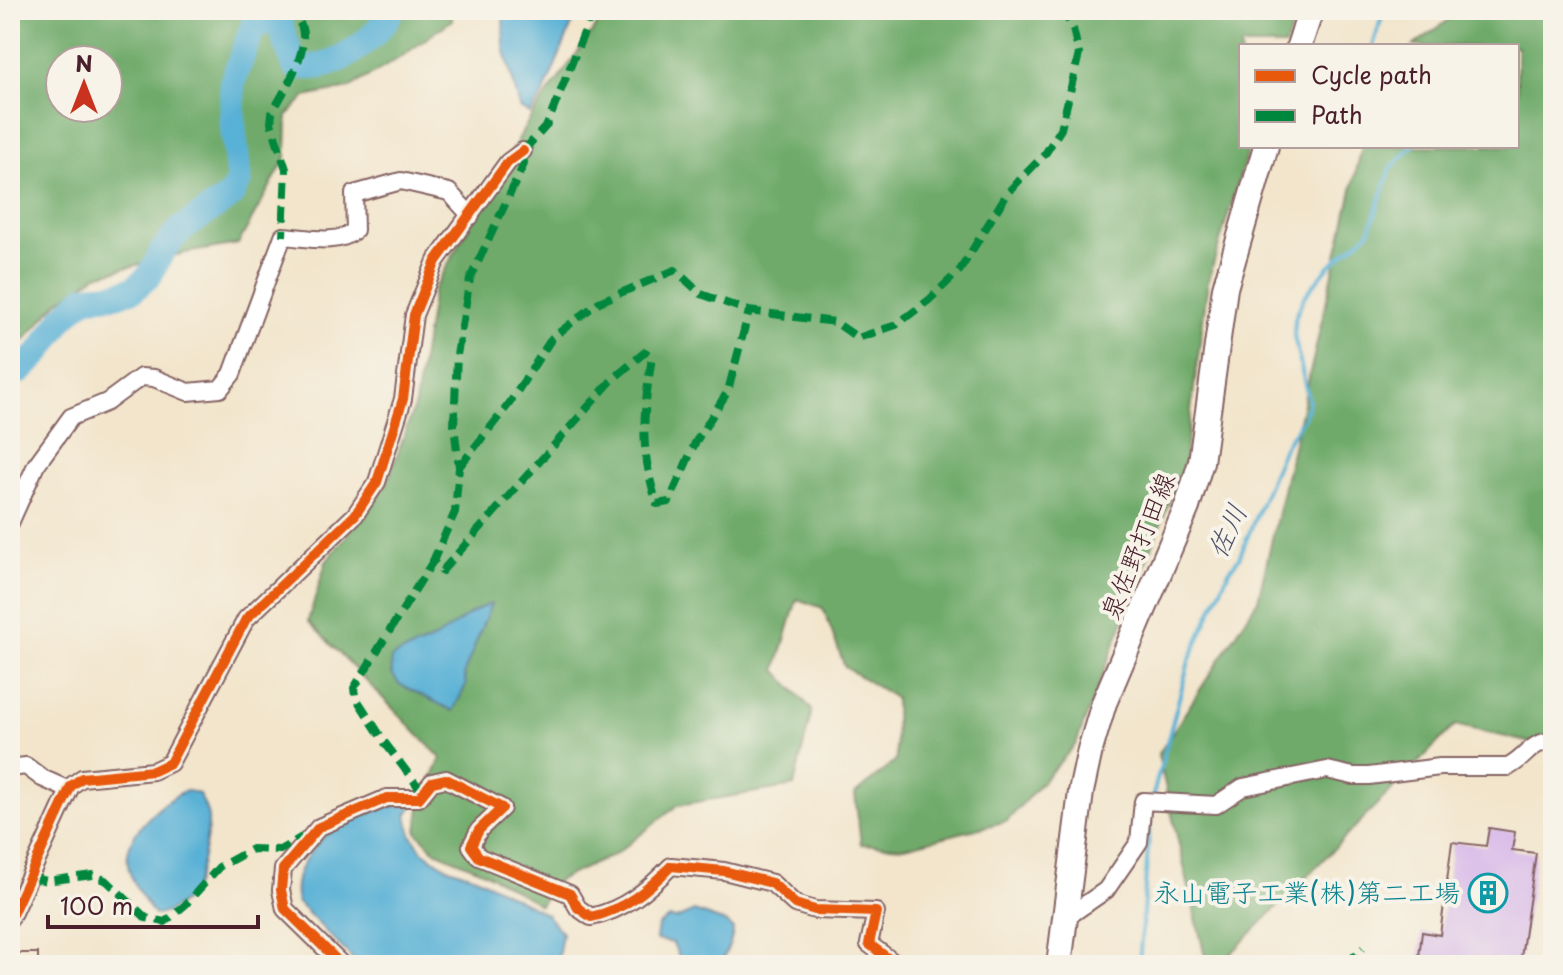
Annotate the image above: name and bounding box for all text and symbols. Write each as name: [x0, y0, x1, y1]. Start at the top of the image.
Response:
north arrow: [44, 44, 124, 124]
legend: [1239, 44, 1519, 148]
text: N: [75, 46, 93, 79]
text: Cycle path: [1311, 56, 1432, 92]
text: Path: [1311, 96, 1363, 132]
street label: 泉佐野打田線: [1089, 466, 1184, 625]
water label: 佐川: [1194, 496, 1257, 565]
place label: 永山電子工業(株)第二工場: [1154, 872, 1460, 911]
building icon: 永山電子工業(株)第二工場: [1467, 872, 1509, 914]
scale bar: [48, 879, 258, 929]
text: 100 m: [60, 887, 133, 923]

